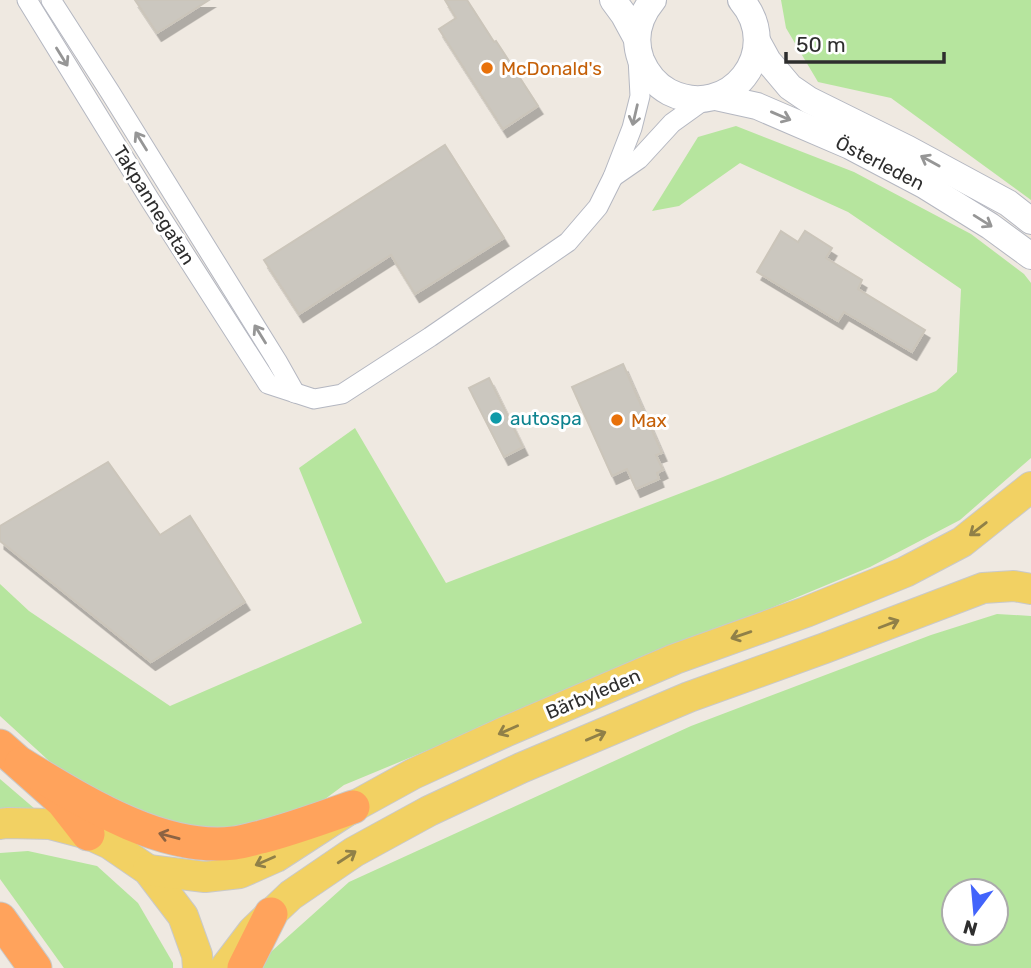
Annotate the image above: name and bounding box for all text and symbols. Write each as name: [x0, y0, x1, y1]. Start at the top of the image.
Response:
scale bar: [786, 21, 944, 65]
text: 50 m: [796, 32, 846, 57]
one-way arrow: [55, 46, 69, 66]
place label: McDonald's: [501, 57, 602, 80]
marker: McDonald's: [479, 60, 495, 76]
one-way arrow: [628, 103, 641, 126]
one-way arrow: [770, 110, 791, 123]
one-way arrow: [133, 131, 147, 151]
street label: Österleden: [832, 131, 928, 195]
street label: Takpannegatan: [108, 141, 200, 269]
one-way arrow: [921, 154, 941, 168]
one-way arrow: [972, 215, 992, 229]
one-way arrow: [253, 325, 267, 345]
place label: autospa: [510, 407, 582, 430]
place label: Max: [631, 409, 667, 432]
marker: autospa: [488, 410, 504, 426]
marker: Max: [609, 412, 625, 428]
one-way arrow: [969, 522, 987, 537]
one-way arrow: [877, 617, 899, 630]
one-way arrow: [731, 630, 753, 642]
street label: Bärbyleden: [542, 664, 644, 724]
one-way arrow: [498, 724, 519, 737]
one-way arrow: [584, 729, 606, 742]
one-way arrow: [158, 829, 180, 842]
one-way arrow: [337, 850, 356, 864]
one-way arrow: [255, 855, 276, 868]
north arrow: [940, 877, 1010, 947]
text: N: [961, 915, 980, 941]

